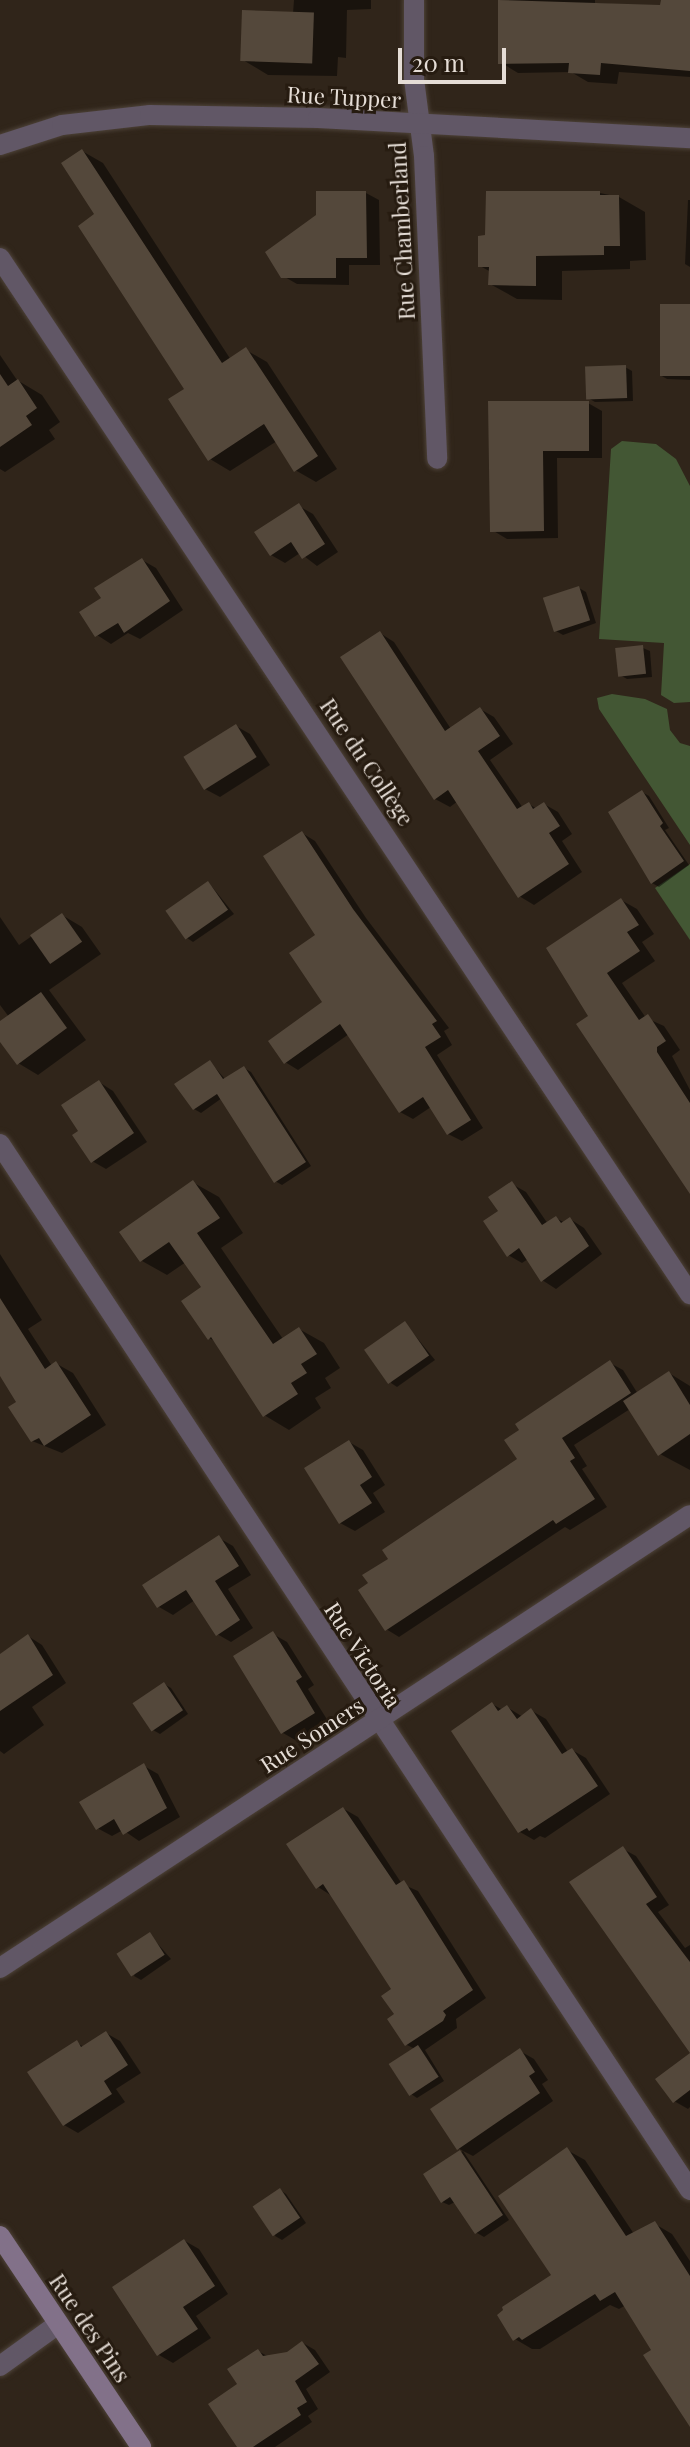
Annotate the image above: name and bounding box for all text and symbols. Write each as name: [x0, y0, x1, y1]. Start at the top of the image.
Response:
scale bar: [402, 32, 510, 82]
text: 20 m: [412, 46, 465, 78]
street label: Rue Tupper: [286, 81, 402, 113]
street label: Rue Chamberland: [384, 141, 420, 321]
street label: Rue du Collège: [315, 693, 419, 831]
street label: Rue Victoria: [319, 1597, 407, 1713]
street label: Rue Somers: [255, 1692, 369, 1778]
street label: Rue des Pins: [44, 2269, 136, 2387]

